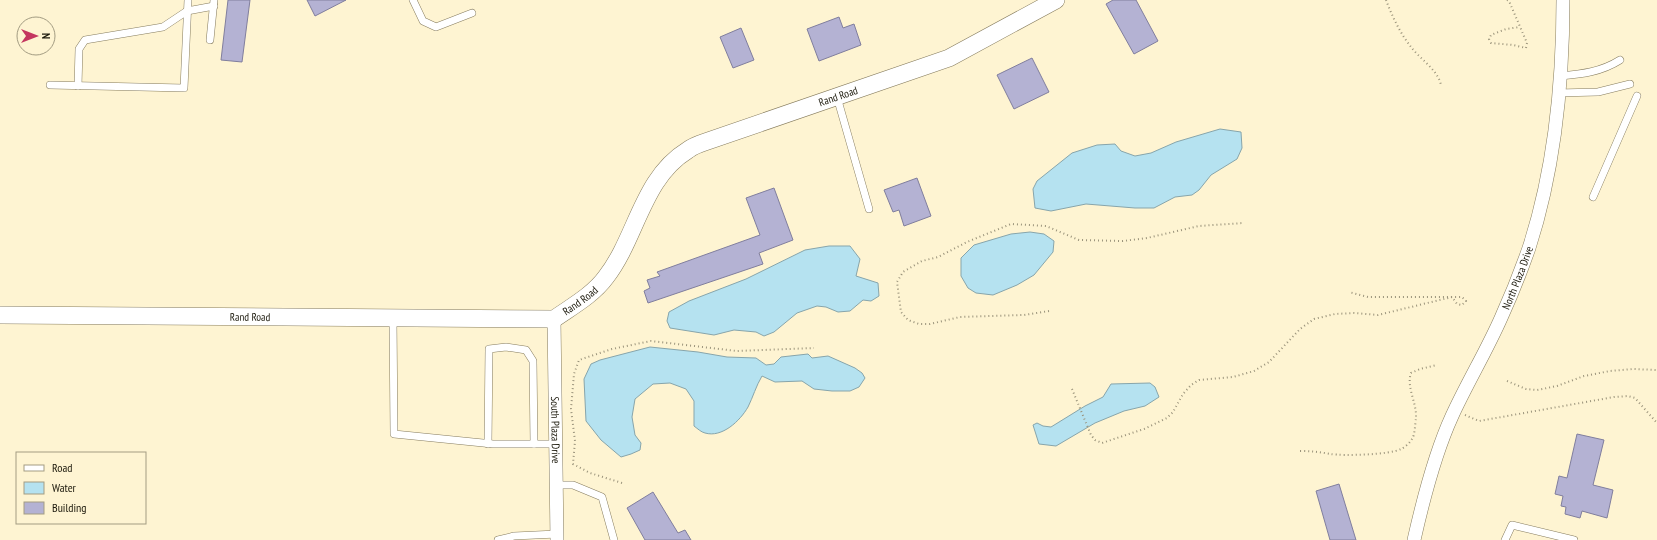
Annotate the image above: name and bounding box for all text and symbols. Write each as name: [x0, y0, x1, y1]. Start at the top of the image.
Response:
north arrow: [16, 16, 56, 56]
text: N: [39, 33, 53, 39]
street label: Rand Road: [817, 83, 860, 109]
street label: North Plaza Drive: [1499, 244, 1536, 312]
street label: Rand Road: [560, 283, 601, 318]
street label: Rand Road: [230, 310, 270, 324]
street label: South Plaza Drive: [548, 396, 563, 464]
legend: [16, 452, 146, 524]
text: Road: [52, 460, 72, 475]
text: Water: [52, 480, 77, 495]
text: Building: [52, 500, 87, 515]

